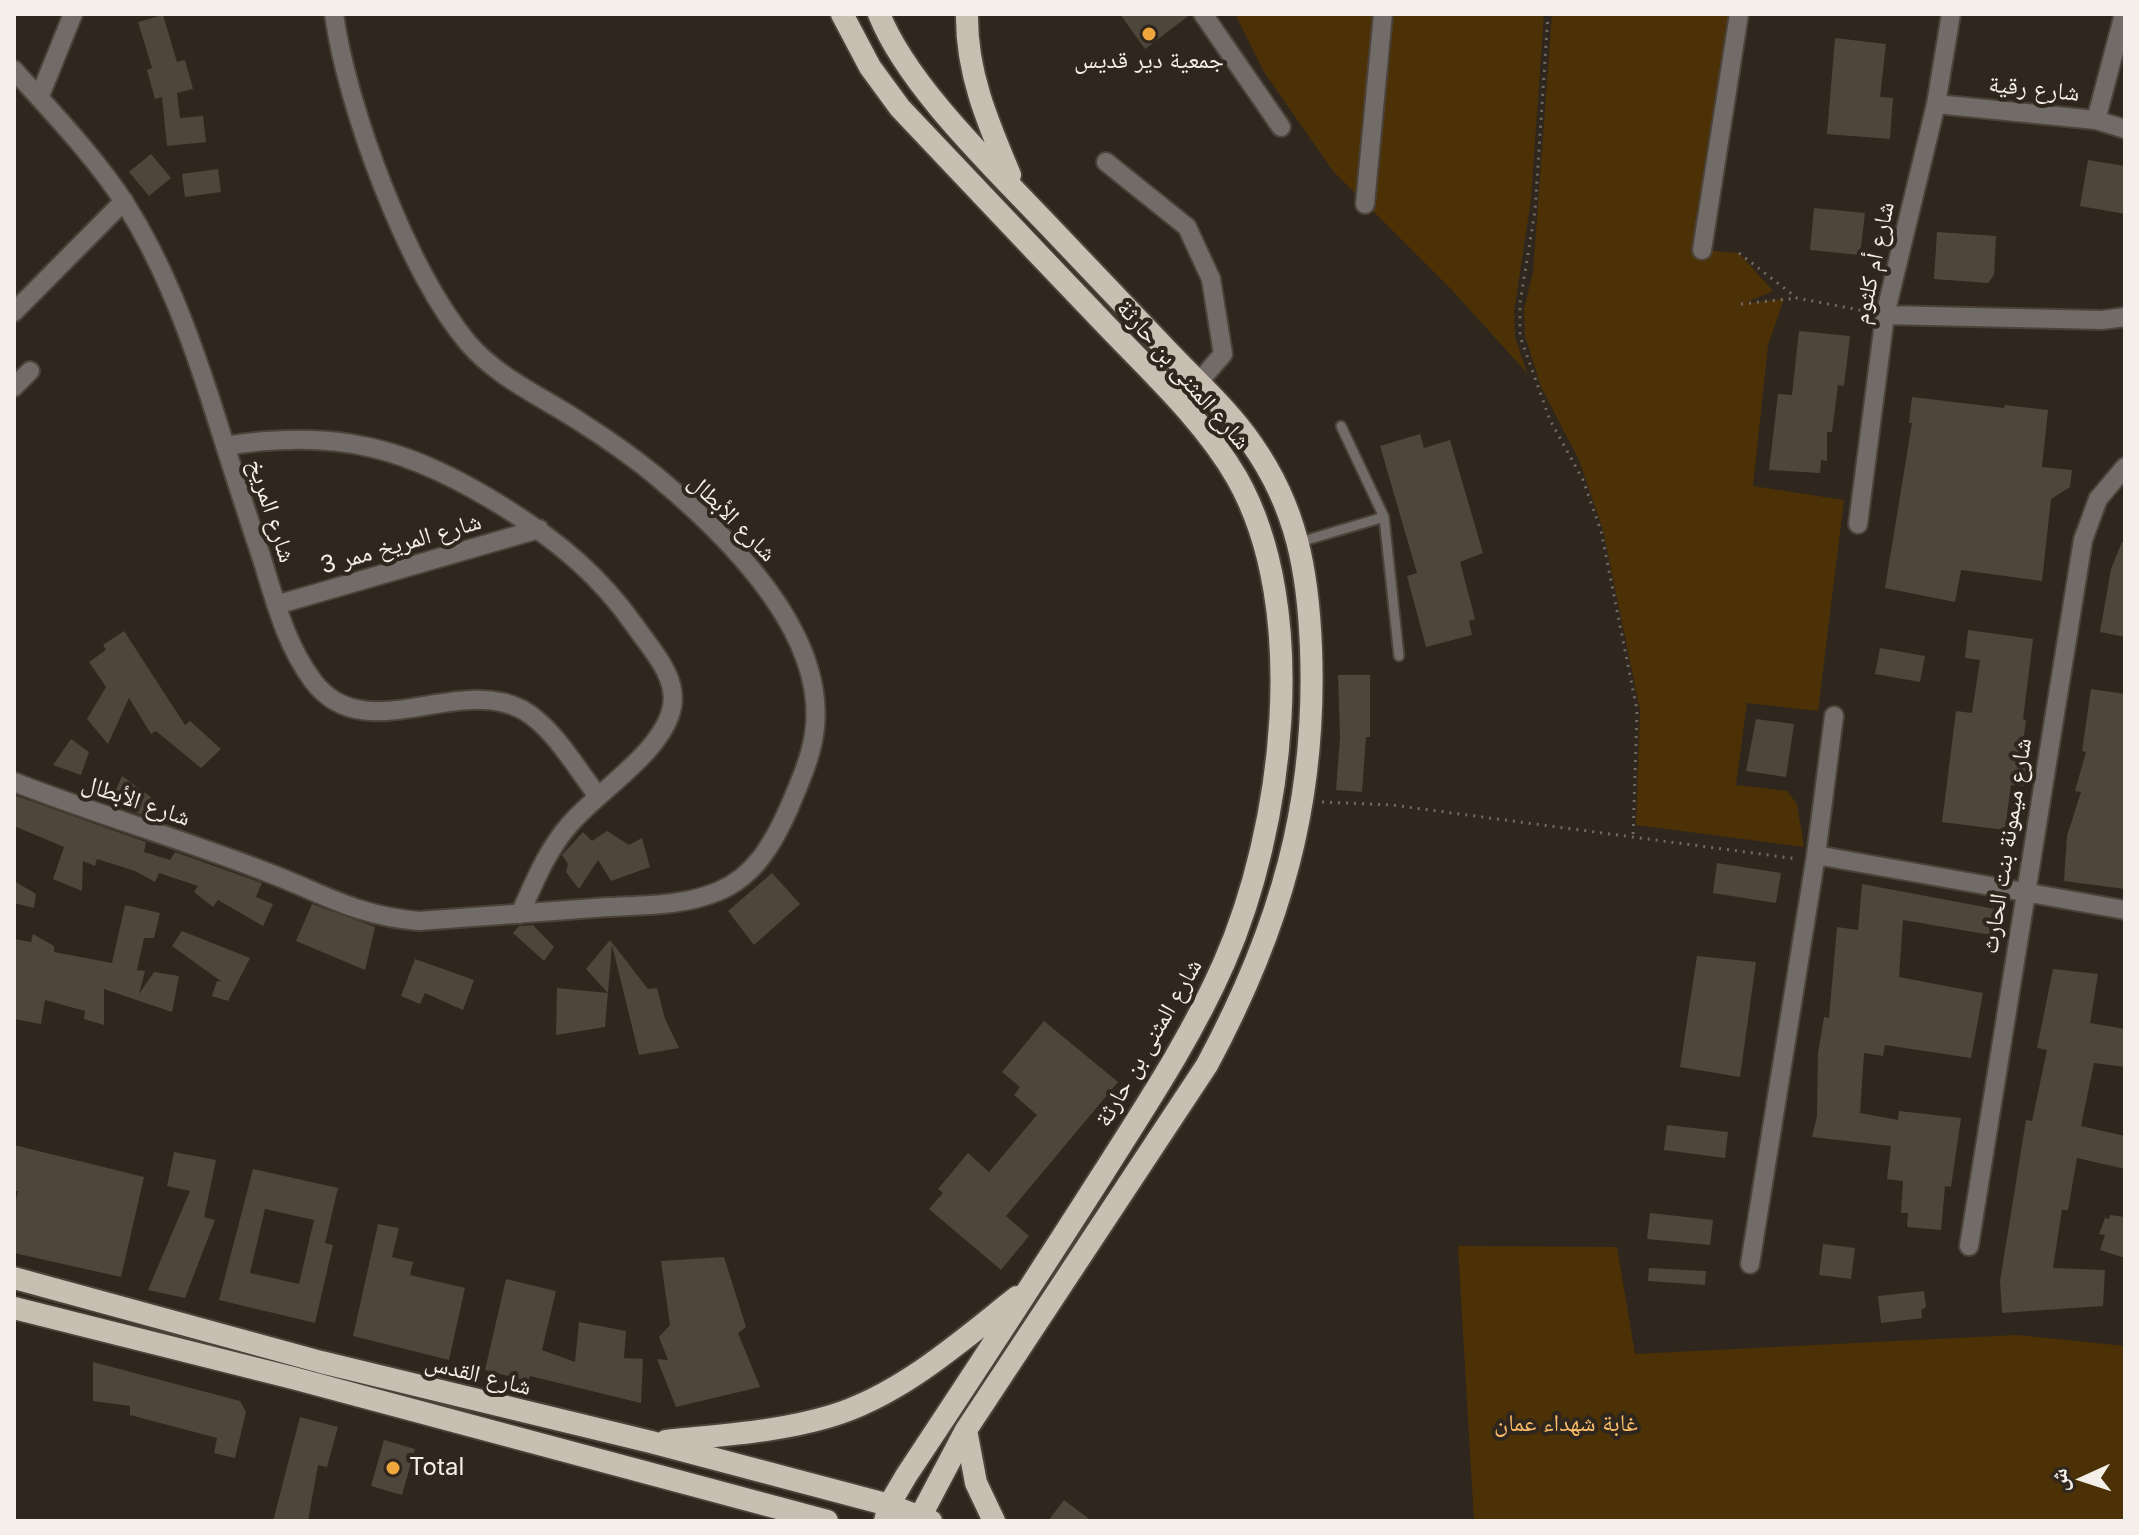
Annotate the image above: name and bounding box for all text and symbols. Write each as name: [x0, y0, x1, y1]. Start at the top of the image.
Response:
marker: جمعية دير قديس: [1140, 25, 1158, 43]
place label: جمعية دير قديس: [1074, 47, 1224, 75]
street label: شارع رقية: [1987, 70, 2081, 108]
street label: شارع أم كلثوم: [1847, 199, 1901, 327]
street label: شارع المثنى بن حارثة: [1110, 294, 1256, 456]
street label: شارع المريخ: [241, 456, 301, 566]
street label: شارع الأبطال: [682, 468, 782, 568]
street label: شارع المريخ ممر 3: [317, 507, 485, 581]
street label: شارع ميمونة بنت الحارث: [1976, 736, 2038, 956]
street label: شارع الأبطال: [78, 769, 194, 833]
street label: شارع المثنى بن حارثة: [1089, 954, 1209, 1132]
street label: شارع القدس: [422, 1348, 534, 1402]
park label: غابة شهداء عمان: [1494, 1410, 1638, 1438]
north arrow: [2043, 1439, 2123, 1519]
place label: Total: [409, 1454, 464, 1482]
marker: Total: [384, 1459, 402, 1477]
text: ش: [2045, 1468, 2073, 1493]

